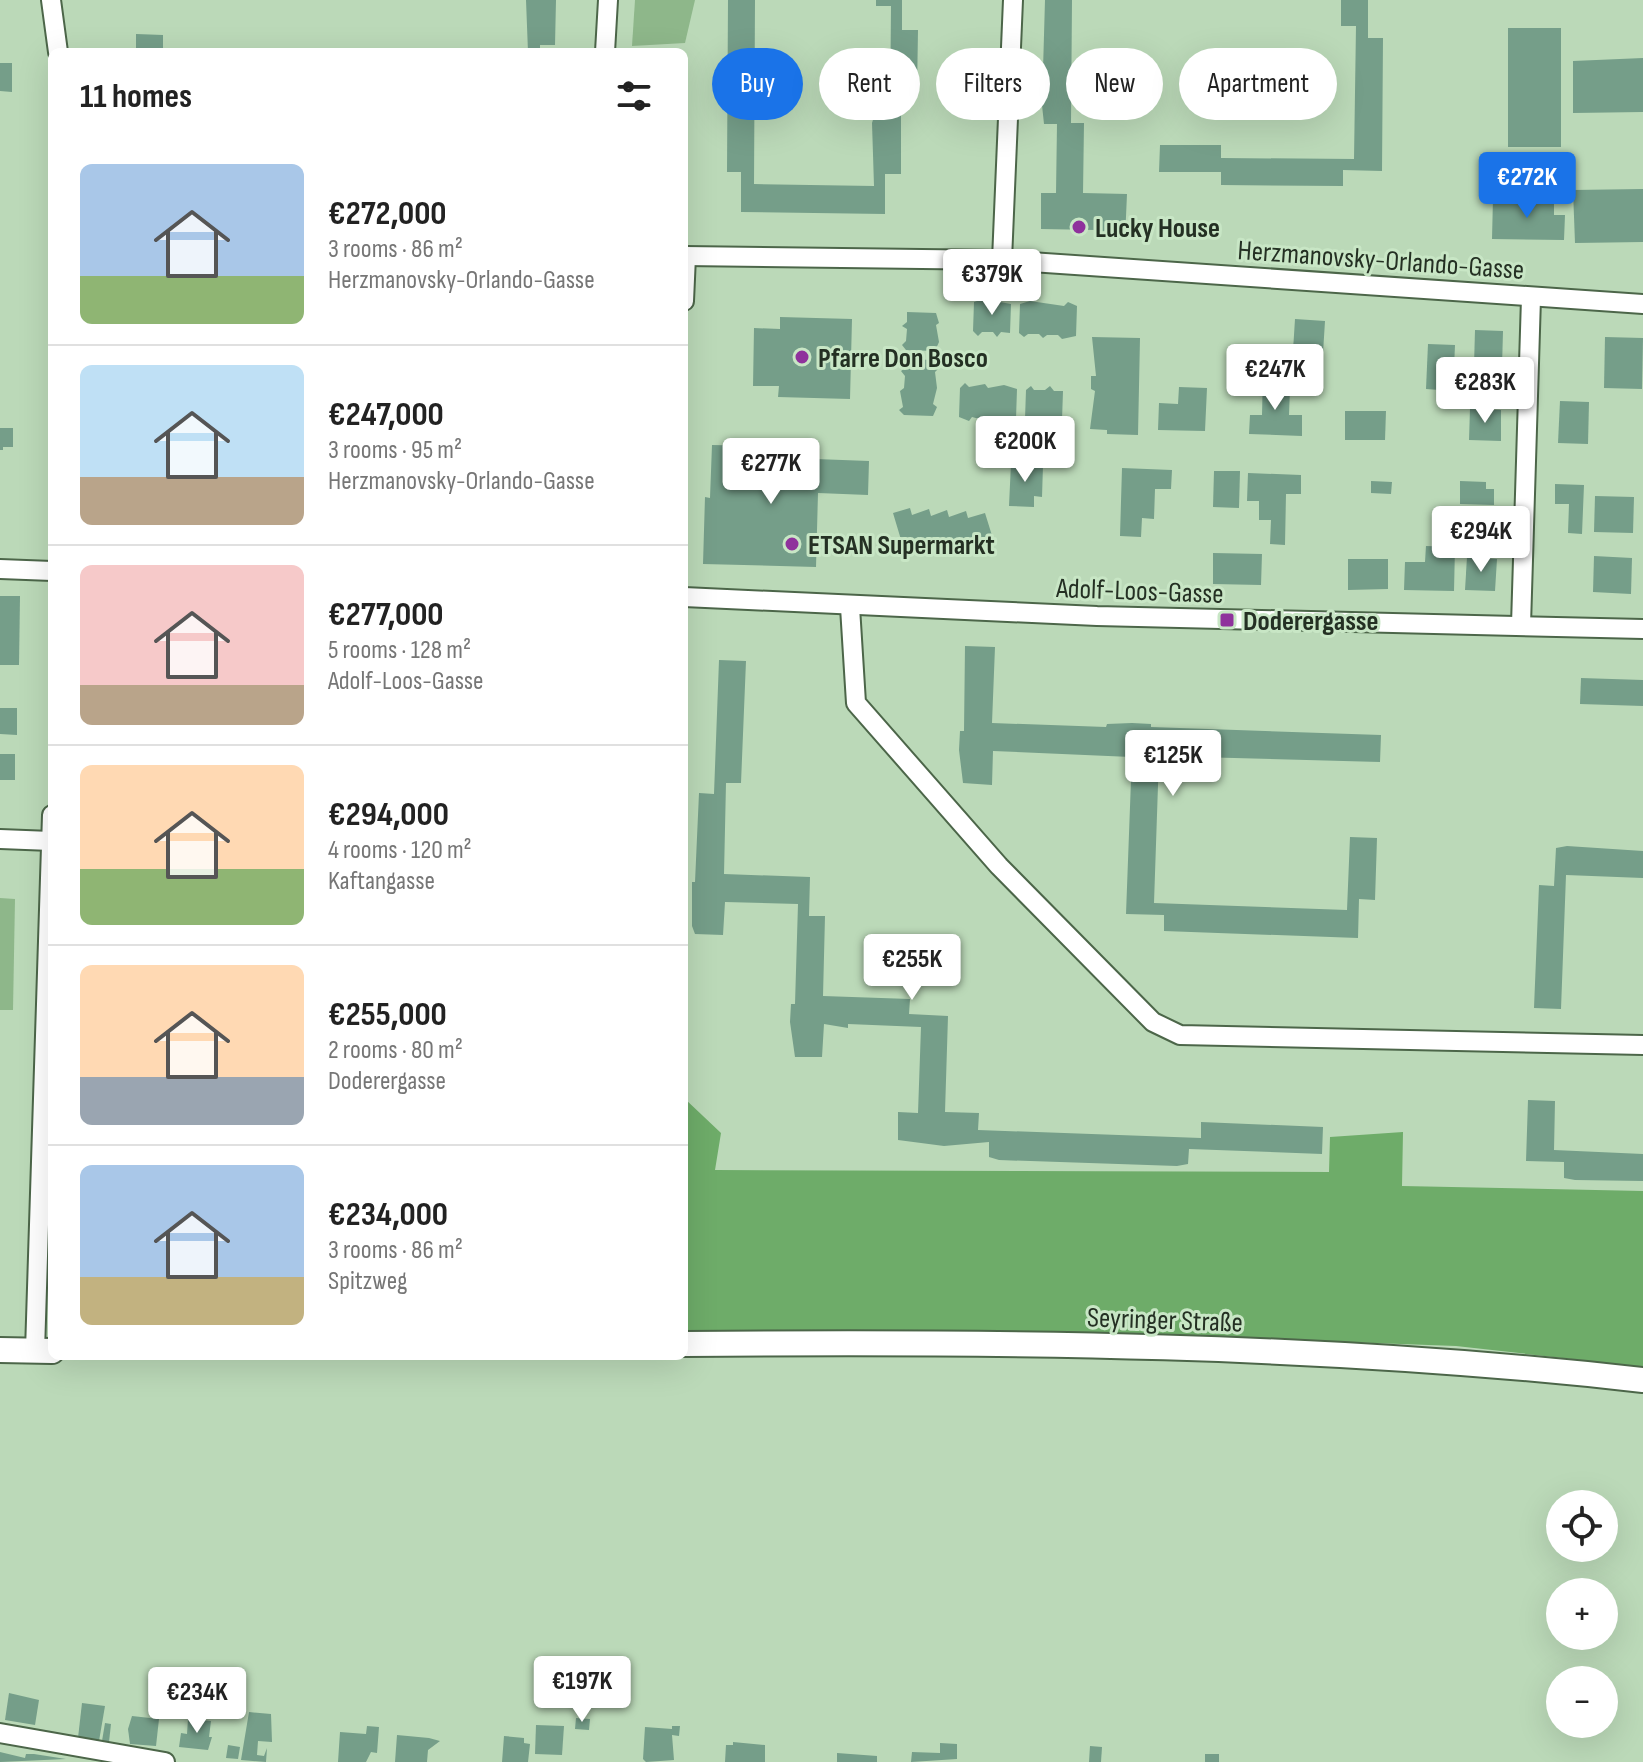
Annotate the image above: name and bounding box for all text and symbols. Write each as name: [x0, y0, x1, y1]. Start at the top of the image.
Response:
chip: Buy: [712, 48, 803, 120]
chip: Rent: [819, 48, 920, 120]
chip: Filters: [936, 48, 1050, 120]
chip: New: [1066, 48, 1163, 120]
chip: Apartment: [1179, 48, 1337, 120]
icon: filters: [612, 74, 656, 118]
text: 11 homes: [80, 76, 192, 117]
pin: €272K: [1471, 152, 1583, 220]
text: €272K: [1497, 162, 1557, 193]
text: €272,000: [328, 193, 447, 234]
icon: home: [144, 196, 240, 292]
place label: Lucky House: [1095, 212, 1220, 245]
marker: Lucky House: [1070, 218, 1088, 236]
text: 3 rooms · 86 m²: [328, 234, 463, 265]
street label: Herzmanovsky-Orlando-Gasse: [1237, 234, 1525, 287]
pin: €379K: [936, 249, 1048, 317]
text: €379K: [961, 259, 1023, 290]
text: Herzmanovsky-Orlando-Gasse: [328, 265, 595, 296]
place label: Pfarre Don Bosco: [818, 342, 988, 375]
pin: €247K: [1219, 344, 1331, 412]
marker: Pfarre Don Bosco: [793, 348, 811, 366]
text: €247K: [1244, 354, 1306, 385]
pin: €283K: [1429, 357, 1541, 425]
text: €283K: [1454, 367, 1516, 398]
text: €247,000: [328, 394, 444, 435]
icon: home: [144, 397, 240, 493]
pin: €200K: [969, 416, 1081, 484]
text: €200K: [994, 426, 1056, 457]
text: 3 rooms · 95 m²: [328, 435, 462, 466]
pin: €277K: [715, 438, 827, 506]
text: €277K: [741, 448, 801, 479]
text: Herzmanovsky-Orlando-Gasse: [328, 466, 595, 497]
pin: €294K: [1425, 506, 1537, 574]
text: €294K: [1450, 516, 1512, 547]
place label: ETSAN Supermarkt: [808, 529, 995, 562]
marker: ETSAN Supermarkt: [783, 535, 801, 553]
street label: Adolf-Loos-Gasse: [1055, 572, 1224, 611]
text: €277,000: [328, 594, 444, 635]
icon: home: [144, 597, 240, 693]
place label: Doderergasse: [1243, 605, 1378, 638]
marker: Doderergasse: [1218, 611, 1236, 629]
text: 5 rooms · 128 m²: [328, 635, 471, 666]
text: Adolf-Loos-Gasse: [328, 666, 484, 697]
pin: €125K: [1117, 730, 1229, 798]
text: €125K: [1143, 740, 1203, 771]
text: €294,000: [328, 794, 449, 835]
icon: home: [144, 797, 240, 893]
text: 4 rooms · 120 m²: [328, 835, 472, 866]
text: Kaftangasse: [328, 866, 435, 897]
pin: €255K: [856, 934, 968, 1002]
text: €255K: [882, 944, 942, 975]
text: €255,000: [328, 994, 447, 1035]
icon: home: [144, 997, 240, 1093]
text: 2 rooms · 80 m²: [328, 1035, 463, 1066]
text: Doderergasse: [328, 1066, 446, 1097]
text: €234,000: [328, 1194, 448, 1235]
icon: home: [144, 1197, 240, 1293]
text: 3 rooms · 86 m²: [328, 1235, 463, 1266]
text: Spitzweg: [328, 1266, 407, 1297]
street label: Seyringer Straße: [1087, 1301, 1243, 1340]
map controls: [1546, 1490, 1618, 1738]
button: locate: [1546, 1490, 1618, 1562]
button: +: [1546, 1578, 1618, 1650]
pin: €197K: [526, 1656, 638, 1724]
text: €197K: [552, 1666, 612, 1697]
button: −: [1546, 1666, 1618, 1738]
pin: €234K: [141, 1667, 253, 1735]
text: €234K: [166, 1677, 228, 1708]

